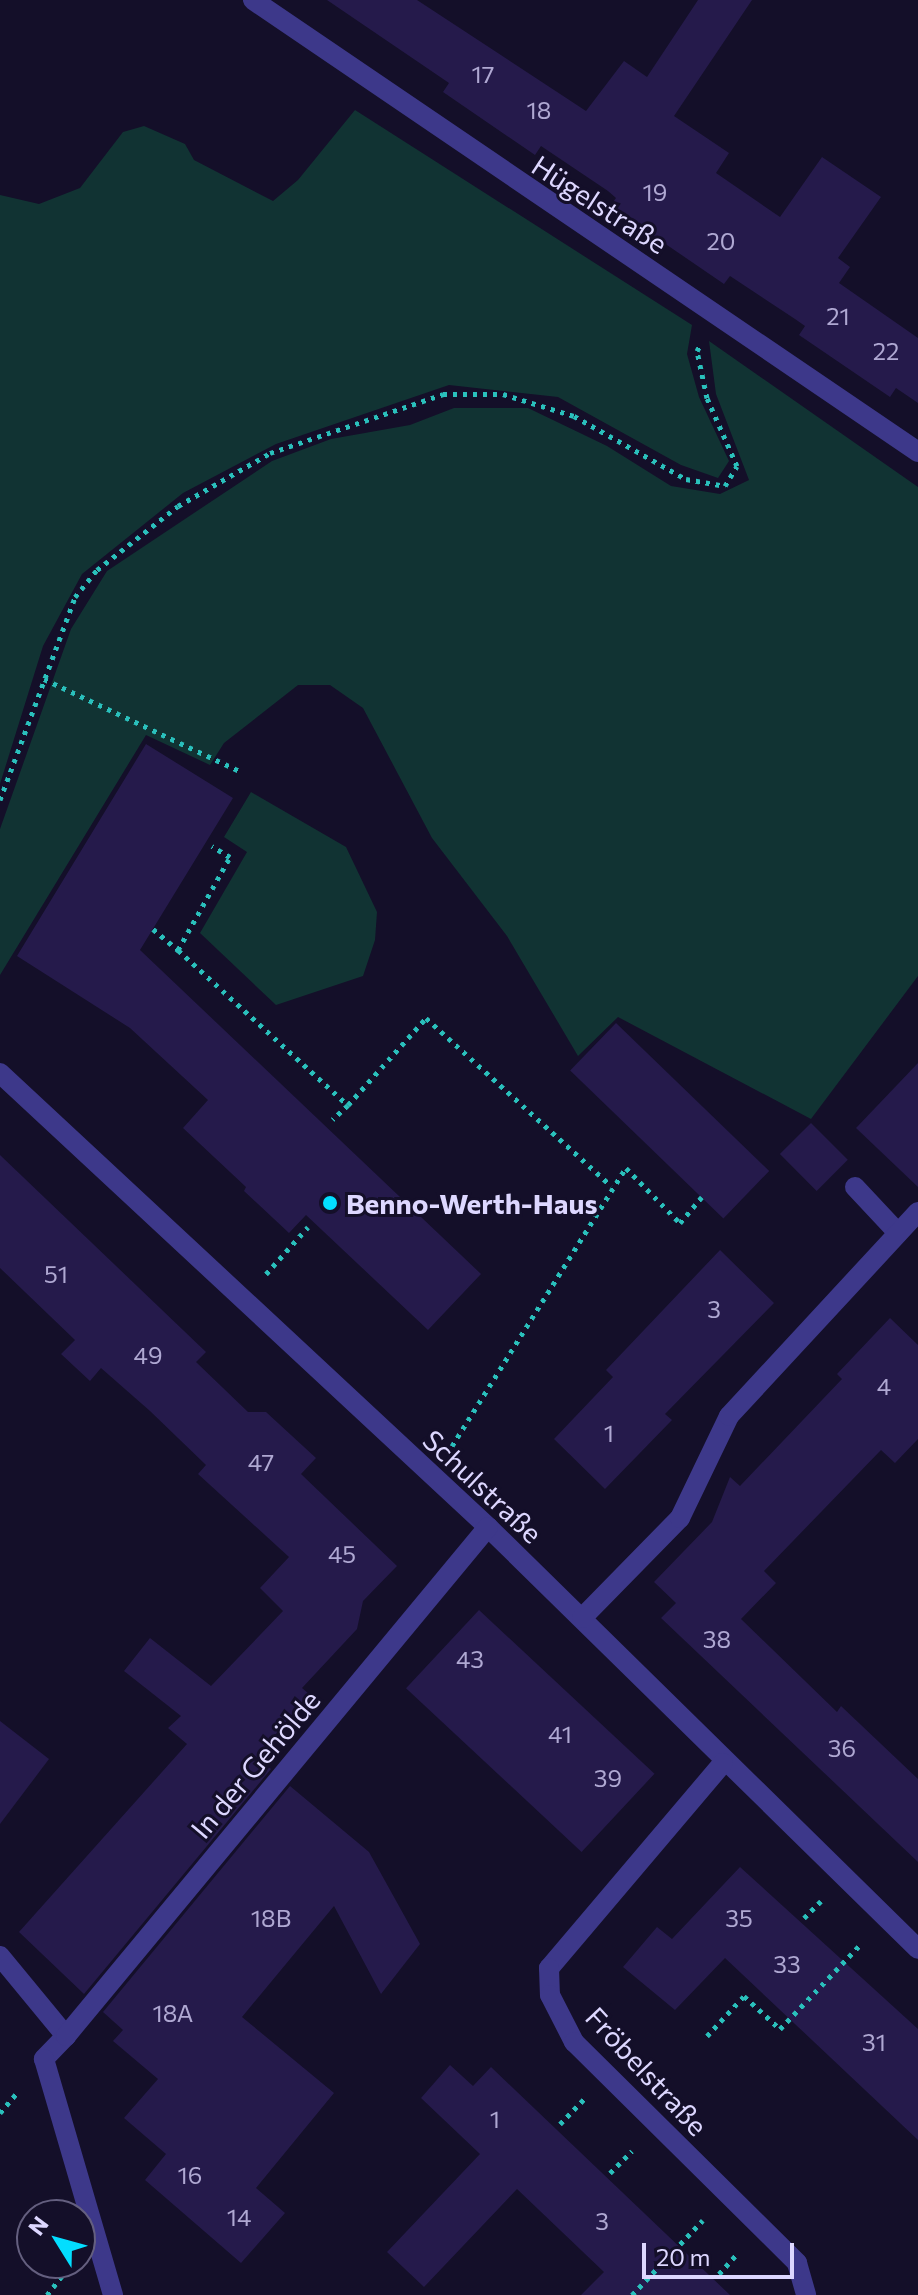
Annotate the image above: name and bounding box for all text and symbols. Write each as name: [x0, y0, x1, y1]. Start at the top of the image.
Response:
house number: 17: [472, 60, 494, 88]
house number: 18: [527, 96, 551, 124]
street label: Hügelstraße: [526, 148, 674, 260]
house number: 19: [643, 178, 667, 206]
house number: 20: [707, 227, 735, 255]
house number: 21: [826, 302, 850, 330]
house number: 22: [873, 337, 899, 365]
place label: Benno-Werth-Haus: [346, 1186, 598, 1220]
marker: Benno-Werth-Haus: [321, 1194, 339, 1212]
house number: 51: [44, 1260, 68, 1288]
house number: 3: [707, 1295, 721, 1323]
house number: 49: [134, 1341, 162, 1369]
house number: 4: [877, 1372, 891, 1400]
house number: 1: [604, 1419, 614, 1447]
street label: Schulstraße: [417, 1422, 549, 1550]
house number: 47: [248, 1448, 274, 1476]
house number: 45: [328, 1540, 356, 1568]
house number: 38: [703, 1625, 731, 1653]
house number: 43: [456, 1645, 484, 1673]
street label: In der Gehölde: [183, 1683, 327, 1845]
house number: 41: [548, 1720, 572, 1748]
house number: 36: [828, 1734, 856, 1762]
house number: 39: [594, 1764, 622, 1792]
house number: 18B: [251, 1904, 291, 1932]
house number: 35: [725, 1904, 753, 1932]
house number: 33: [773, 1950, 801, 1978]
house number: 18A: [153, 1999, 193, 2027]
street label: Fröbelstraße: [579, 2000, 715, 2142]
house number: 31: [862, 2028, 886, 2056]
house number: 1: [490, 2105, 500, 2133]
house number: 16: [178, 2161, 202, 2189]
north arrow: [16, 2199, 96, 2279]
house number: 14: [227, 2203, 251, 2231]
house number: 3: [595, 2207, 609, 2235]
text: N: [22, 2211, 54, 2240]
scale bar: [646, 2227, 798, 2277]
text: 20 m: [656, 2242, 710, 2271]

